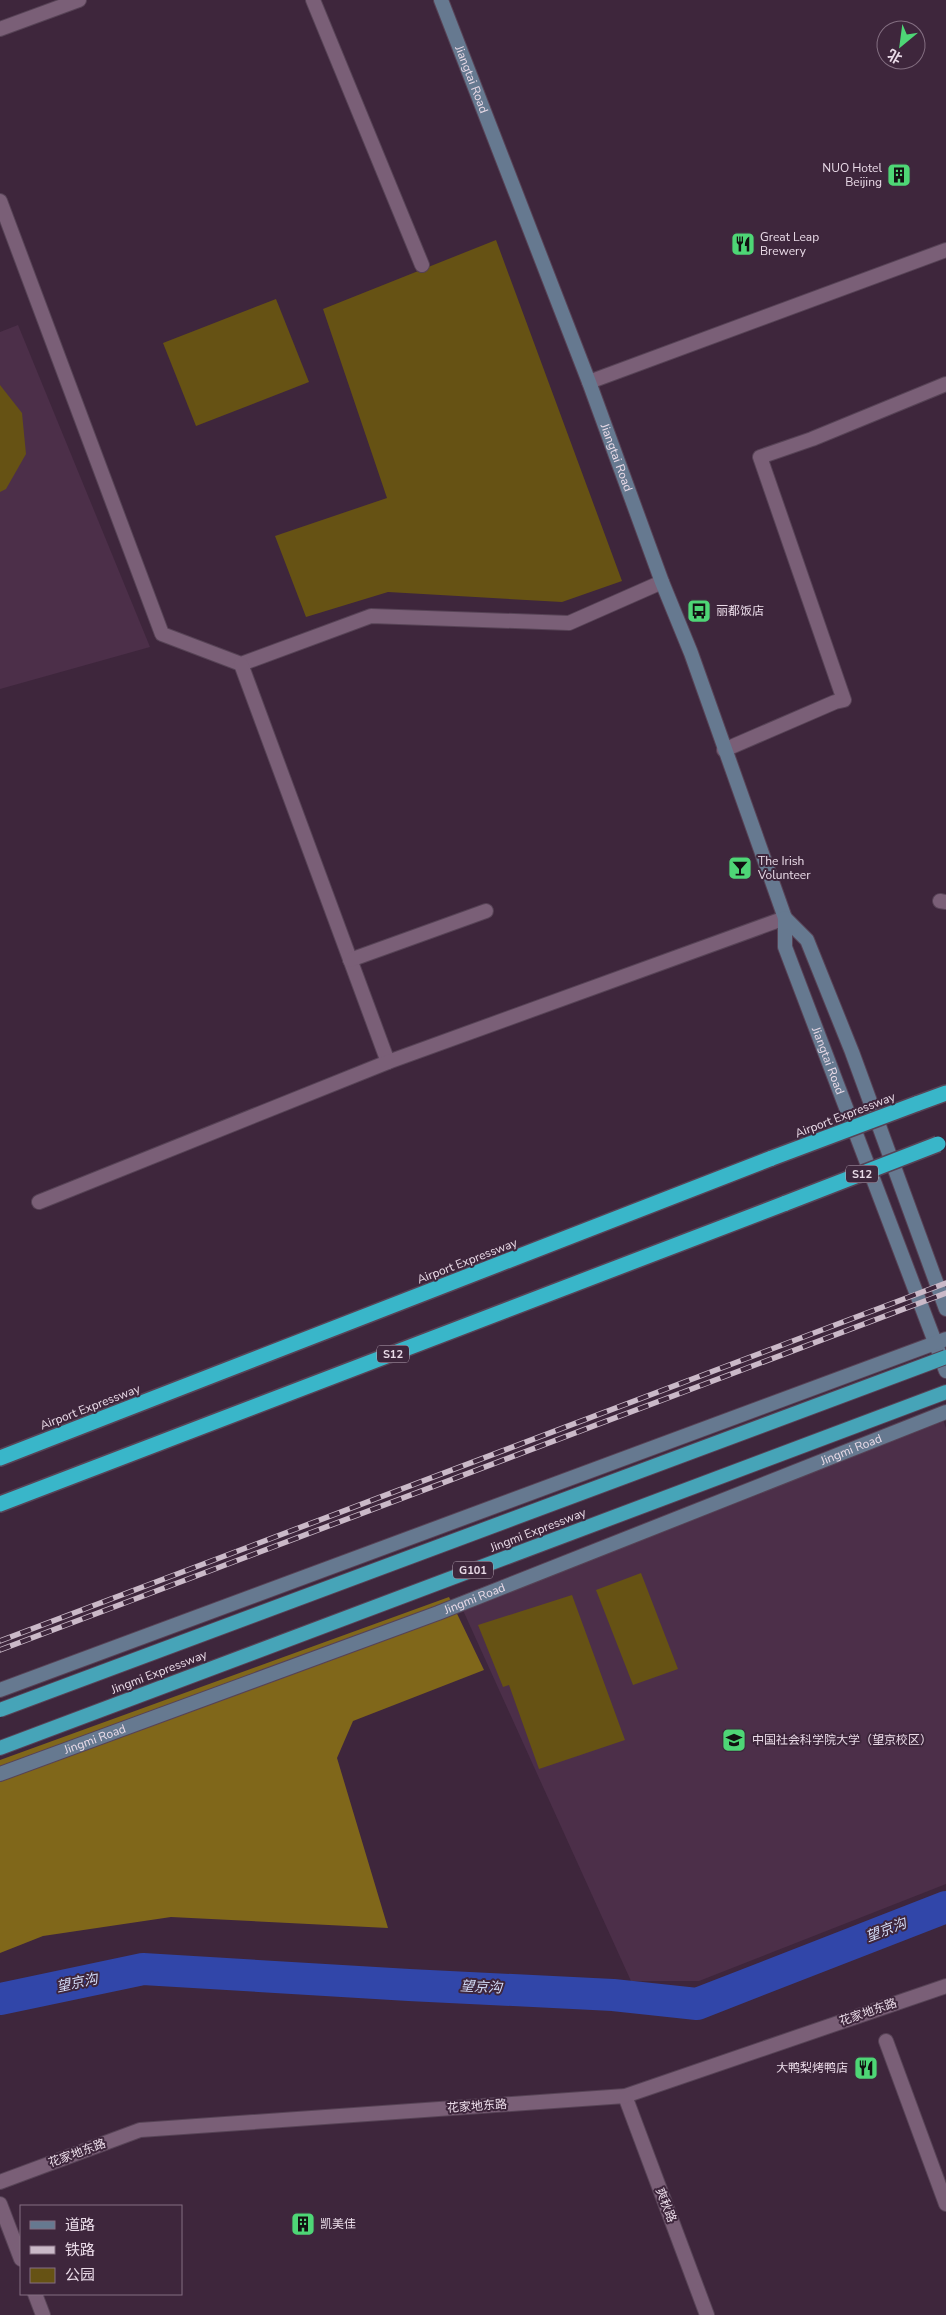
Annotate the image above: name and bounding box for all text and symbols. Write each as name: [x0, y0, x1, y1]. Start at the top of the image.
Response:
north arrow: [876, 20, 926, 70]
street label: Jiangtai Road: [451, 42, 492, 115]
text: 北: [884, 44, 906, 68]
place label: NUO Hotel Beijing: [822, 160, 882, 190]
building icon: NUO Hotel Beijing: [886, 162, 912, 188]
place label: Great Leap Brewery: [760, 229, 819, 259]
restaurant icon: Great Leap Brewery: [730, 231, 756, 257]
street label: Jiangtai Road: [596, 420, 636, 494]
bus stop icon: 丽都饭店: [686, 598, 712, 624]
place label: 丽都饭店: [716, 603, 764, 619]
place label: The Irish Volunteer: [757, 853, 811, 883]
bar icon: The Irish Volunteer: [727, 855, 753, 881]
street label: Jiangtai Road: [808, 1023, 848, 1097]
street label: Airport Expressway: [793, 1088, 898, 1141]
road number: S12: [846, 1166, 878, 1182]
street label: Airport Expressway: [415, 1234, 520, 1287]
road number: S12: [377, 1346, 409, 1362]
street label: Airport Expressway: [38, 1380, 143, 1433]
street label: Jingmi Road: [817, 1430, 884, 1469]
street label: Jingmi Expressway: [487, 1504, 589, 1556]
road number: G101: [453, 1562, 493, 1578]
street label: Jingmi Road: [441, 1579, 508, 1618]
street label: Jingmi Expressway: [108, 1646, 210, 1698]
street label: Jingmi Road: [61, 1720, 128, 1758]
school or university icon: 中国社会科学院大学（望京校区）: [721, 1727, 747, 1753]
place label: 中国社会科学院大学（望京校区）: [752, 1732, 932, 1748]
water label: 望京沟: [863, 1913, 911, 1946]
water label: 望京沟: [54, 1969, 101, 1997]
water label: 望京沟: [460, 1976, 504, 1998]
street label: 花家地东路: [837, 1995, 899, 2029]
restaurant icon: 大鸭梨烤鸭店: [853, 2055, 879, 2081]
place label: 大鸭梨烤鸭店: [776, 2060, 848, 2076]
street label: 花家地东路: [447, 2096, 507, 2116]
street label: 花家地东路: [46, 2135, 108, 2171]
street label: 爽秋路: [652, 2185, 680, 2225]
legend: [20, 2205, 182, 2295]
building icon: 凯美佳: [290, 2211, 316, 2237]
text: 道路: [65, 2215, 95, 2235]
place label: 凯美佳: [320, 2216, 356, 2232]
text: 铁路: [65, 2240, 95, 2260]
text: 公园: [65, 2265, 95, 2285]

